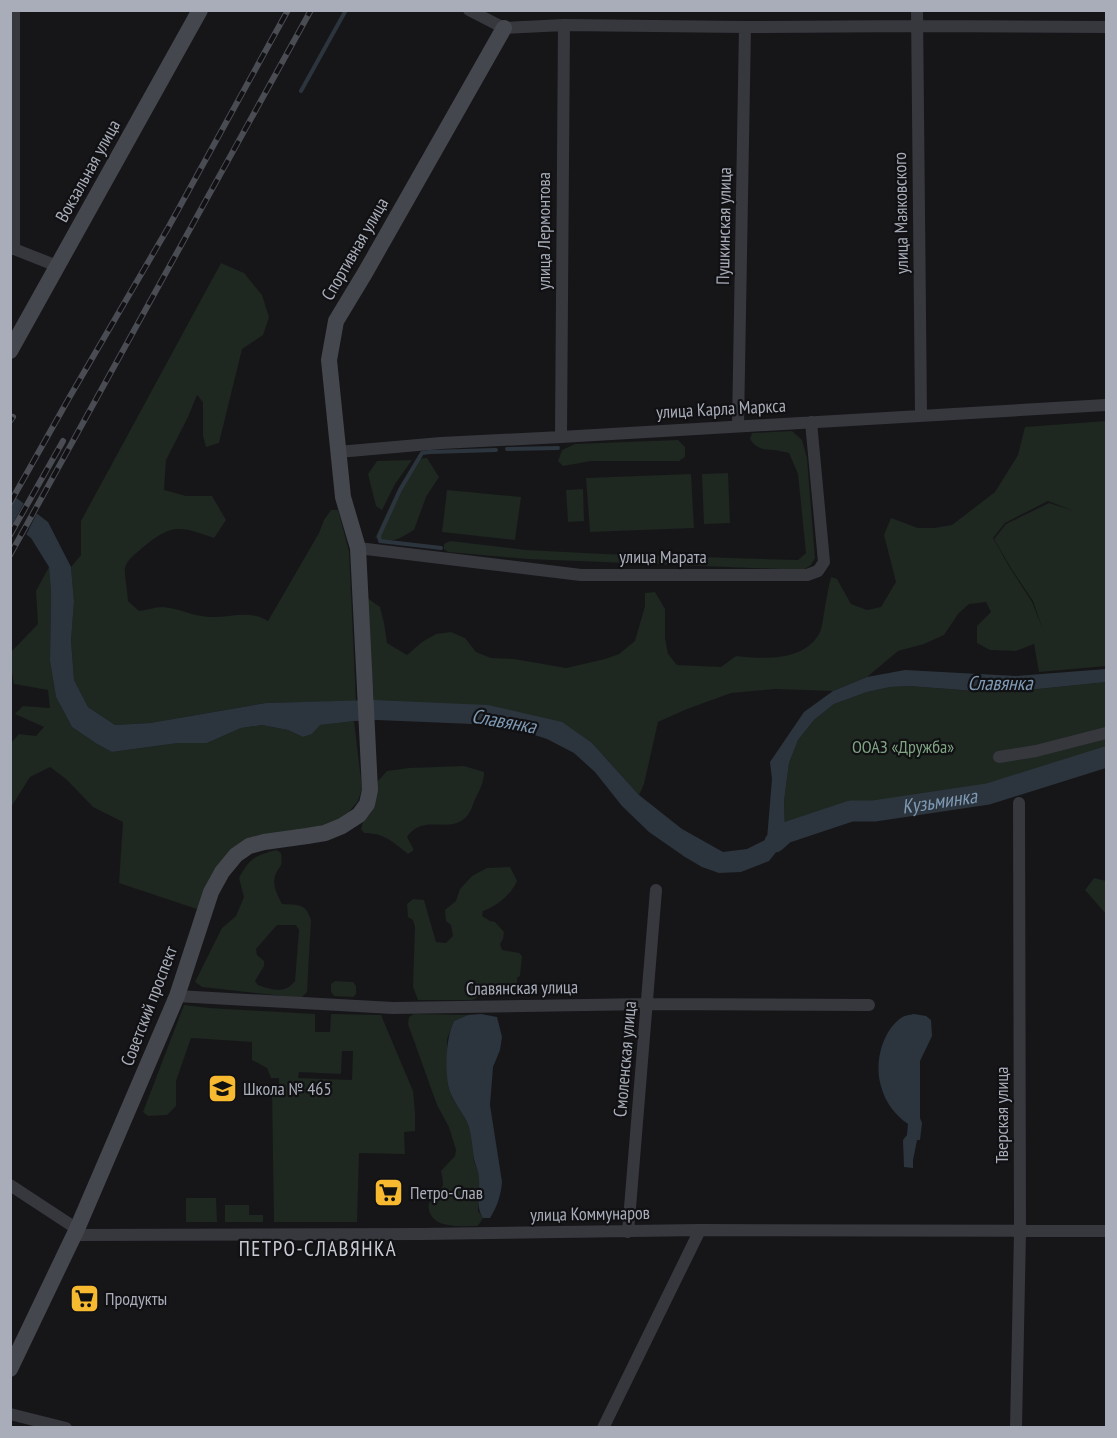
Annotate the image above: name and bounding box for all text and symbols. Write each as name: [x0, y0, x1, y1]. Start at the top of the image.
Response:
street label: Вокзальная улица: [50, 116, 125, 226]
street label: улица Маяковского: [888, 152, 913, 274]
street label: Пушкинская улица: [711, 167, 736, 285]
street label: улица Лермонтова: [532, 172, 555, 290]
street label: Спортивная улица: [316, 193, 393, 304]
street label: улица Карла Маркса: [656, 394, 786, 423]
street label: улица Марата: [619, 545, 707, 568]
water label: Славянка: [968, 670, 1033, 696]
water label: Славянка: [470, 703, 539, 740]
park label: ООАЗ «Дружба»: [852, 735, 954, 758]
water label: Кузьминка: [900, 783, 980, 820]
street label: Советский проспект: [115, 942, 182, 1069]
street label: Славянская улица: [466, 975, 578, 1000]
street label: Смоленская улица: [608, 1000, 641, 1118]
street label: Тверская улица: [990, 1066, 1013, 1164]
school or university icon: Школа № 465: [206, 1073, 238, 1105]
place label: Школа № 465: [243, 1077, 332, 1100]
supermarket icon: Петро-Слав: [373, 1177, 405, 1209]
place label: Петро-Слав: [410, 1181, 483, 1204]
street label: улица Коммунаров: [530, 1201, 650, 1226]
district label: ПЕТРО-СЛАВЯНКА: [239, 1235, 397, 1262]
supermarket icon: Продукты: [68, 1283, 100, 1315]
place label: Продукты: [105, 1287, 167, 1310]

